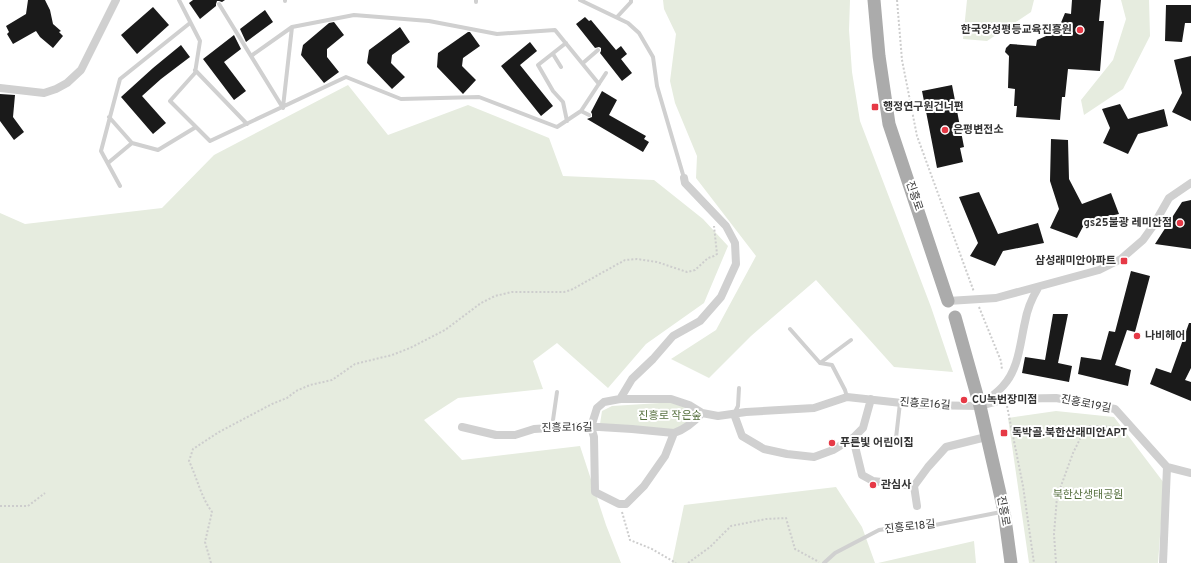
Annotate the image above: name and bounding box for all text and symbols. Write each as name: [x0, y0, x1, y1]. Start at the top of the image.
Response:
place label: 한국양성평등교육진흥원: [961, 23, 1072, 37]
marker: 한국양성평등교육진흥원: [1075, 25, 1085, 35]
place label: 행정연구원건너편: [883, 100, 964, 114]
marker: 행정연구원건너편: [870, 102, 880, 112]
place label: 은평변전소: [953, 123, 1004, 137]
marker: 은평변전소: [940, 125, 950, 135]
street label: 진흥로: [902, 179, 926, 213]
place label: gs25불광 레미안점: [1083, 216, 1172, 230]
marker: gs25불광 레미안점: [1175, 218, 1185, 228]
place label: 삼성래미안아파트: [1035, 254, 1116, 268]
marker: 삼성래미안아파트: [1119, 256, 1129, 266]
place label: 나비헤어: [1145, 329, 1185, 343]
marker: 나비헤어: [1132, 331, 1142, 341]
street label: 진흥로19길: [1060, 392, 1112, 416]
place label: CU녹번장미점: [972, 393, 1037, 407]
street label: 진흥로16길: [899, 395, 951, 413]
marker: CU녹번장미점: [959, 395, 969, 405]
park label: 진흥로 작은숲: [638, 409, 702, 423]
street label: 진흥로16길: [541, 421, 593, 435]
place label: 독박골.북한산래미안APT: [1012, 426, 1128, 440]
marker: 독박골.북한산래미안APT: [999, 428, 1009, 438]
place label: 푸른빛 어린이집: [840, 436, 914, 450]
marker: 푸른빛 어린이집: [827, 438, 837, 448]
place label: 관심사: [881, 478, 911, 492]
marker: 관심사: [868, 480, 878, 490]
park label: 북한산생태공원: [1053, 488, 1123, 502]
street label: 진흥로: [993, 495, 1013, 527]
street label: 진흥로18길: [884, 517, 936, 537]

